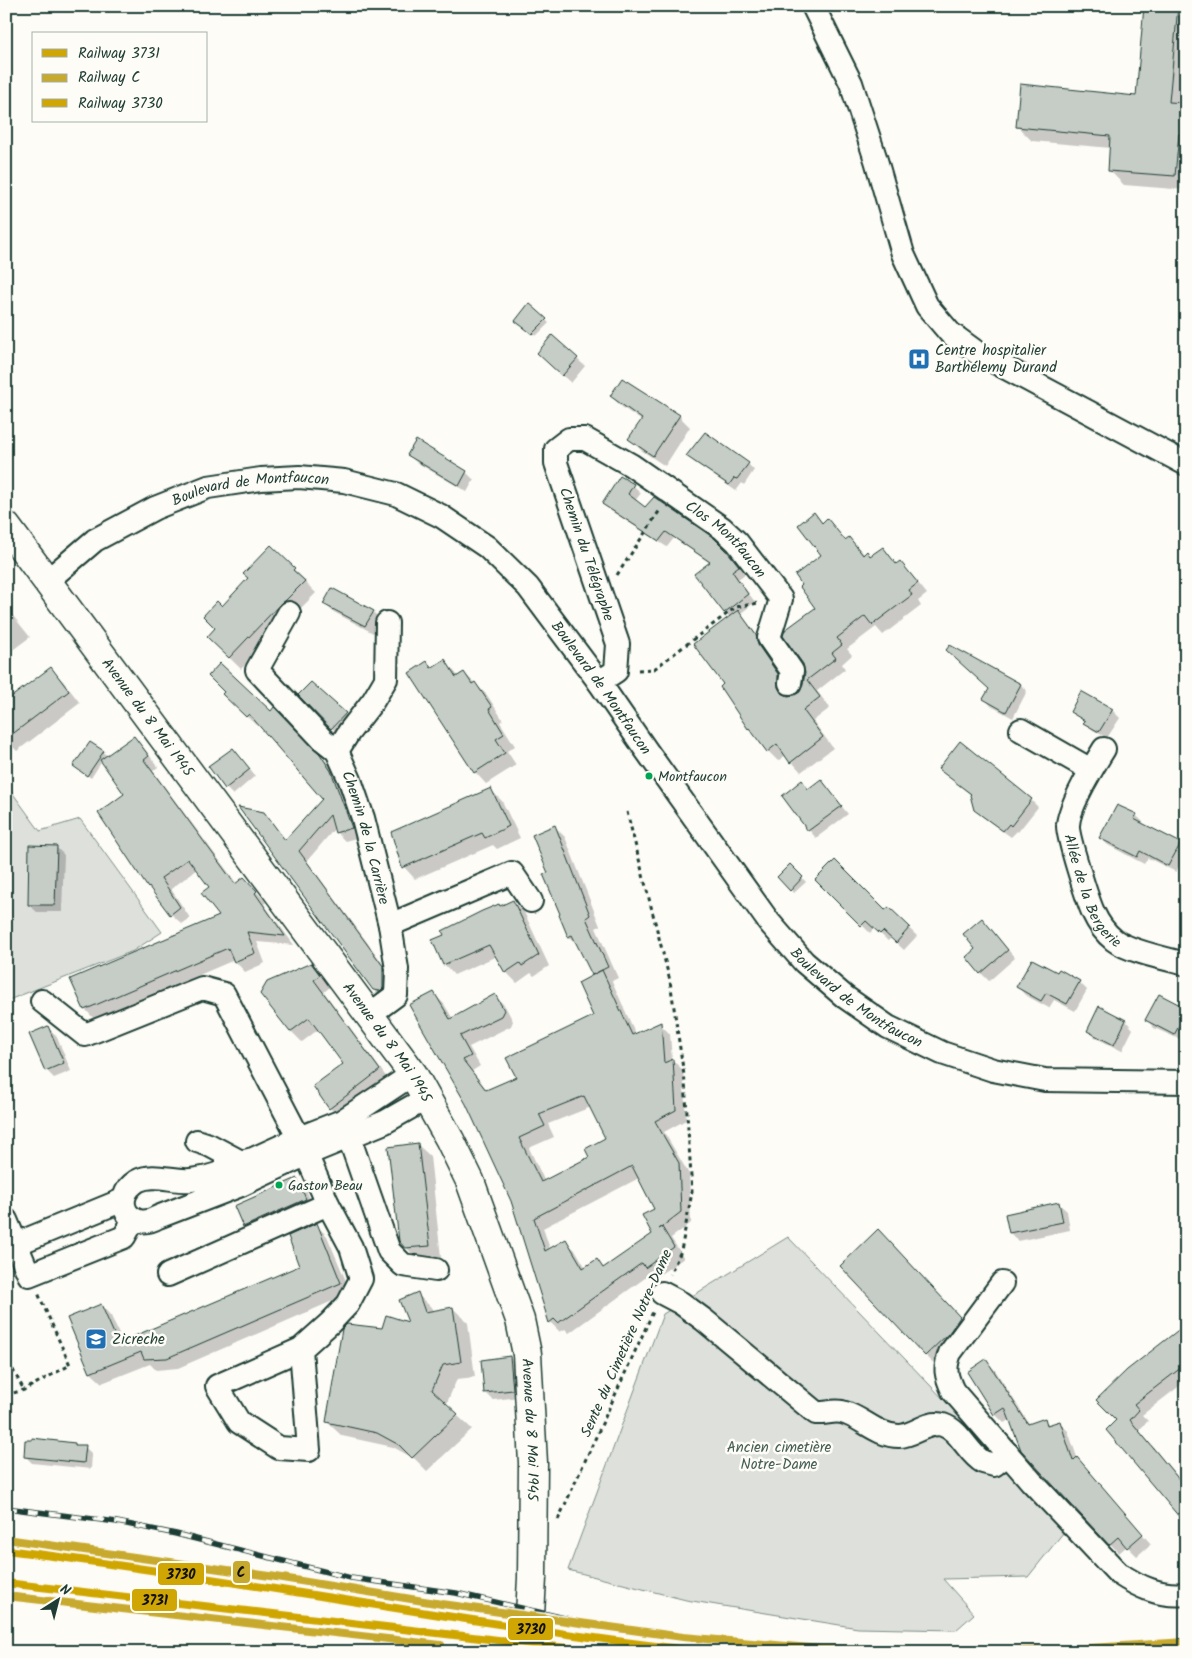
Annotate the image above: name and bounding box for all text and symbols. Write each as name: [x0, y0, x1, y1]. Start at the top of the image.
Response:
legend: [32, 32, 208, 122]
text: Railway 3731: [78, 42, 160, 66]
text: Railway C: [78, 66, 140, 90]
text: Railway 3730: [78, 92, 163, 116]
place label: Centre hospitalier Barthélemy Durand: [935, 339, 1057, 380]
hospital icon: Centre hospitalier Barthélemy Durand: [907, 347, 931, 371]
street label: Boulevard de Montfaucon: [168, 466, 330, 513]
street label: Chemin du Télégraphe: [552, 484, 620, 625]
street label: Clos Montfaucon: [680, 495, 772, 584]
street label: Boulevard de Montfaucon: [544, 616, 657, 760]
street label: Avenue du 8 Mai 1945: [95, 653, 200, 783]
place label: Montfaucon: [658, 766, 727, 788]
street label: Chemin de la Carrière: [334, 767, 395, 908]
marker: Montfaucon: [644, 771, 654, 781]
street label: Allée de la Bergerie: [1056, 832, 1126, 955]
street label: Boulevard de Montfaucon: [783, 942, 926, 1055]
street label: Avenue du 8 Mai 1945: [336, 977, 438, 1108]
place label: Gaston Beau: [288, 1175, 363, 1197]
marker: Gaston Beau: [274, 1180, 284, 1190]
street label: Sente du Cimetière Notre-Dame: [575, 1245, 679, 1441]
school or university icon: Zicreche: [84, 1327, 108, 1351]
place label: Zicreche: [112, 1328, 165, 1352]
street label: Avenue du 8 Mai 1945: [514, 1358, 544, 1502]
park label: Ancien cimetière Notre-Dame: [727, 1436, 832, 1477]
line badge: C: [232, 1560, 251, 1584]
line badge: 3730: [157, 1562, 205, 1586]
text: C: [237, 1562, 245, 1584]
text: 3730: [165, 1564, 196, 1586]
north arrow: [32, 1576, 82, 1626]
text: N: [55, 1579, 75, 1602]
line badge: 3731: [131, 1588, 178, 1612]
text: 3731: [141, 1590, 169, 1612]
line badge: 3730: [507, 1617, 554, 1641]
text: 3730: [515, 1619, 546, 1641]

